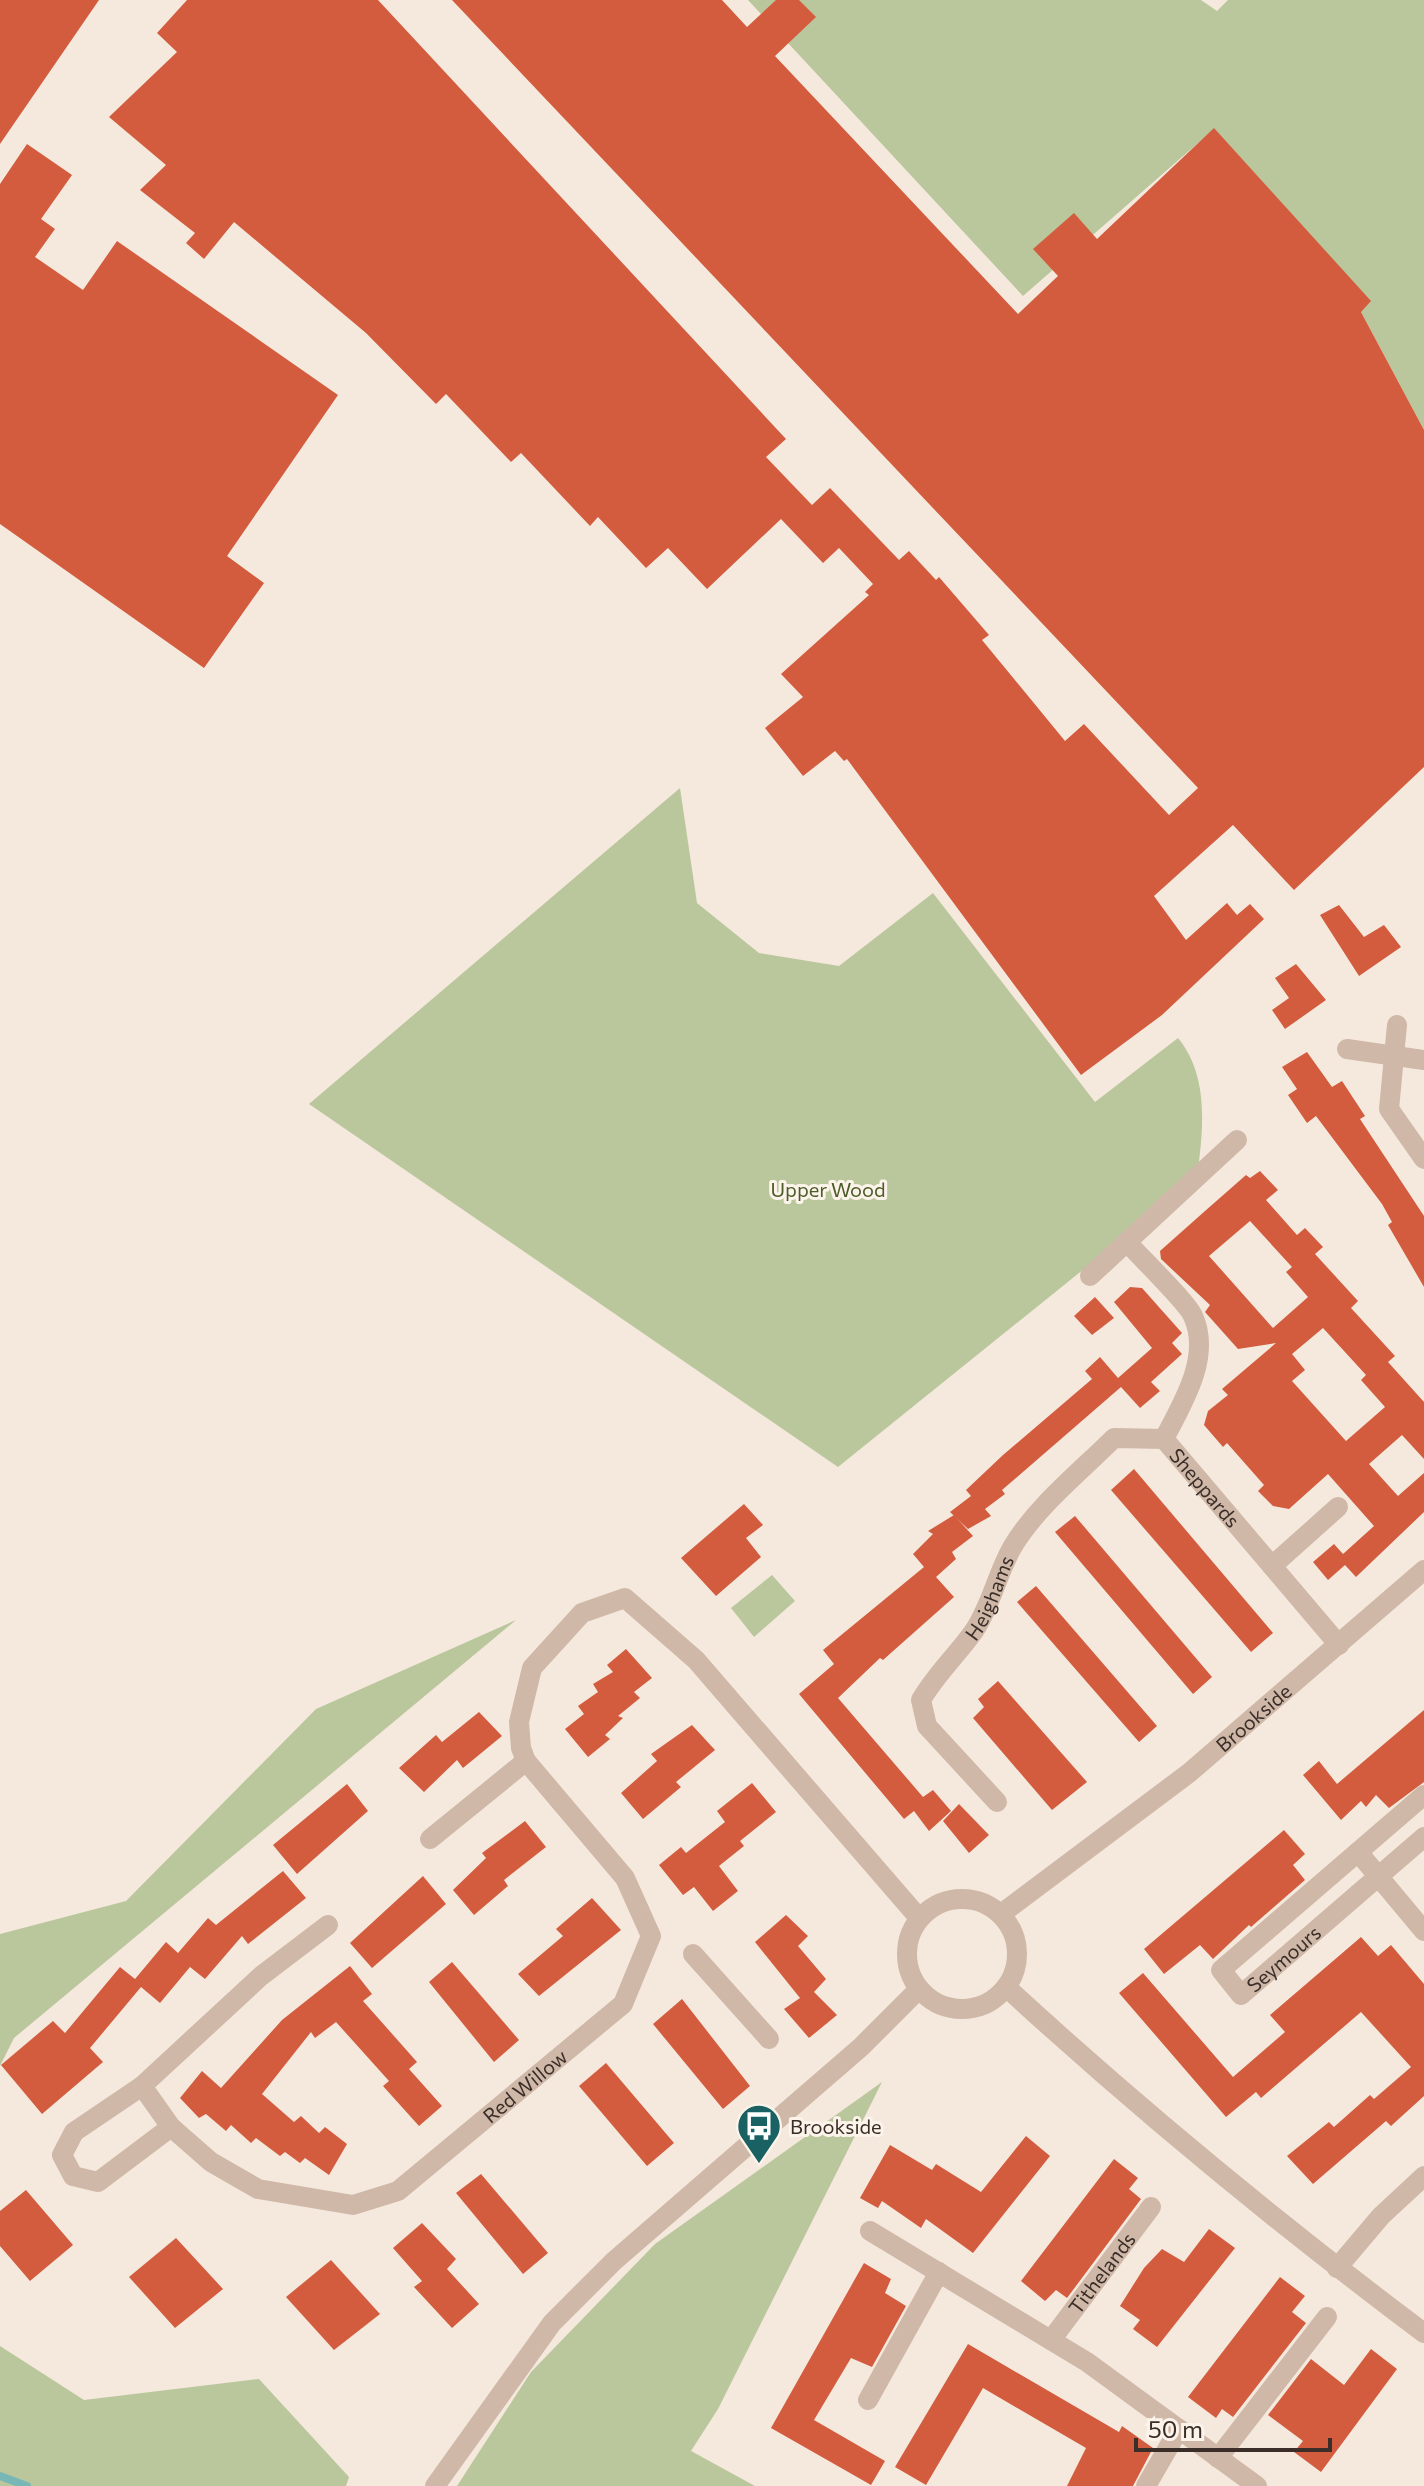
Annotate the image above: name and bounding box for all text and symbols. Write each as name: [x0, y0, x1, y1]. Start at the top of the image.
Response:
park label: Upper Wood: [770, 1177, 886, 1201]
street label: Sheppards: [1165, 1443, 1245, 1532]
street label: Heighams: [960, 1551, 1018, 1645]
street label: Brookside: [1211, 1678, 1296, 1756]
street label: Seymours: [1242, 1920, 1325, 1997]
street label: Red Willow: [478, 2044, 572, 2128]
bus stop icon: Brookside: [735, 2102, 783, 2165]
place label: Brookside: [790, 2114, 882, 2138]
street label: Tithelands: [1063, 2227, 1140, 2318]
scale bar: [1136, 2402, 1330, 2452]
text: 50 m: [1148, 2414, 1203, 2443]

